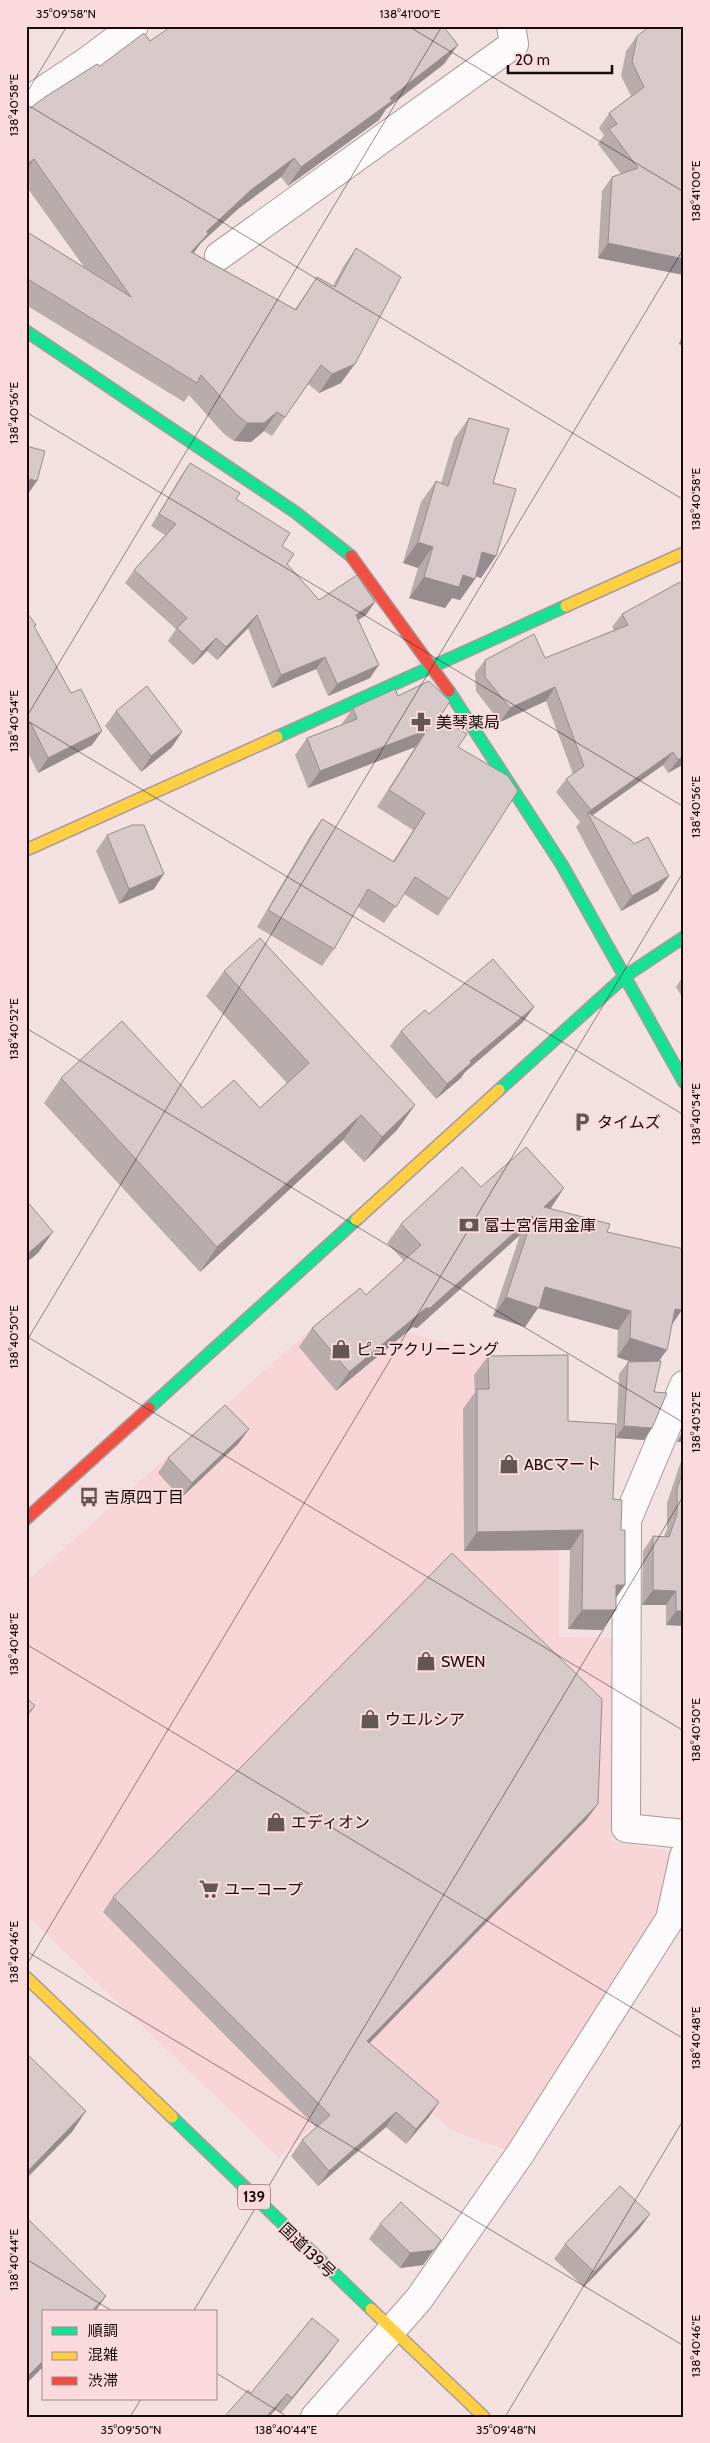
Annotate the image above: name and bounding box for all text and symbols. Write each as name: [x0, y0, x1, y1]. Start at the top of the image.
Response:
text: 35°09'58"N: [36, 6, 96, 21]
text: 138°41'00"E: [379, 6, 441, 21]
scale bar: [508, 42, 611, 74]
text: 20 m: [515, 51, 550, 69]
text: 138°40'58"E: [6, 73, 21, 136]
text: 138°41'00"E: [688, 160, 703, 222]
text: 138°40'56"E: [6, 382, 21, 444]
text: 138°40'58"E: [688, 467, 703, 530]
text: 138°40'54"E: [6, 690, 21, 752]
pharmacy icon: 美琴薬局: [410, 711, 432, 733]
place label: 美琴薬局: [436, 713, 500, 732]
text: 138°40'56"E: [688, 776, 703, 838]
text: 138°40'52"E: [6, 998, 21, 1060]
text: 138°40'54"E: [688, 1083, 703, 1145]
parking icon: タイムズ: [571, 1111, 593, 1133]
place label: タイムズ: [597, 1113, 661, 1132]
bank icon: 富士宮信用金庫: [458, 1214, 480, 1236]
place label: 富士宮信用金庫: [484, 1216, 596, 1235]
text: 138°40'50"E: [6, 1305, 21, 1369]
shop icon: ピュアクリーニング: [330, 1338, 352, 1360]
place label: ピュアクリーニング: [356, 1340, 499, 1359]
text: 138°40'52"E: [688, 1391, 703, 1453]
shop icon: ABCマート: [498, 1453, 520, 1475]
place label: ABCマート: [524, 1455, 601, 1474]
bus stop icon: 吉原四丁目: [78, 1486, 100, 1508]
place label: 吉原四丁目: [104, 1488, 184, 1507]
text: 138°40'48"E: [6, 1612, 21, 1675]
shop icon: SWEN: [415, 1650, 437, 1672]
place label: SWEN: [441, 1652, 486, 1671]
text: 138°40'50"E: [688, 1698, 703, 1762]
shop icon: ウエルシア: [359, 1708, 381, 1730]
place label: ウエルシア: [385, 1710, 465, 1729]
shop icon: エディオン: [265, 1811, 287, 1833]
place label: エディオン: [291, 1813, 370, 1832]
supermarket icon: ユーコープ: [198, 1878, 220, 1900]
place label: ユーコープ: [224, 1880, 303, 1899]
text: 138°40'46"E: [6, 1921, 21, 1983]
text: 138°40'48"E: [688, 2006, 703, 2069]
road number: 139: [238, 2184, 270, 2210]
street label: 国道139号: [276, 2219, 340, 2282]
text: 138°40'44"E: [6, 2229, 21, 2291]
legend: [42, 2310, 218, 2400]
text: 138°40'46"E: [688, 2315, 703, 2377]
text: 順調: [88, 2322, 118, 2340]
text: 混雑: [88, 2346, 118, 2364]
text: 渋滞: [88, 2372, 118, 2390]
text: 35°09'50"N: [101, 2422, 161, 2437]
text: 138°40'44"E: [255, 2422, 317, 2437]
text: 35°09'48"N: [476, 2422, 536, 2437]

